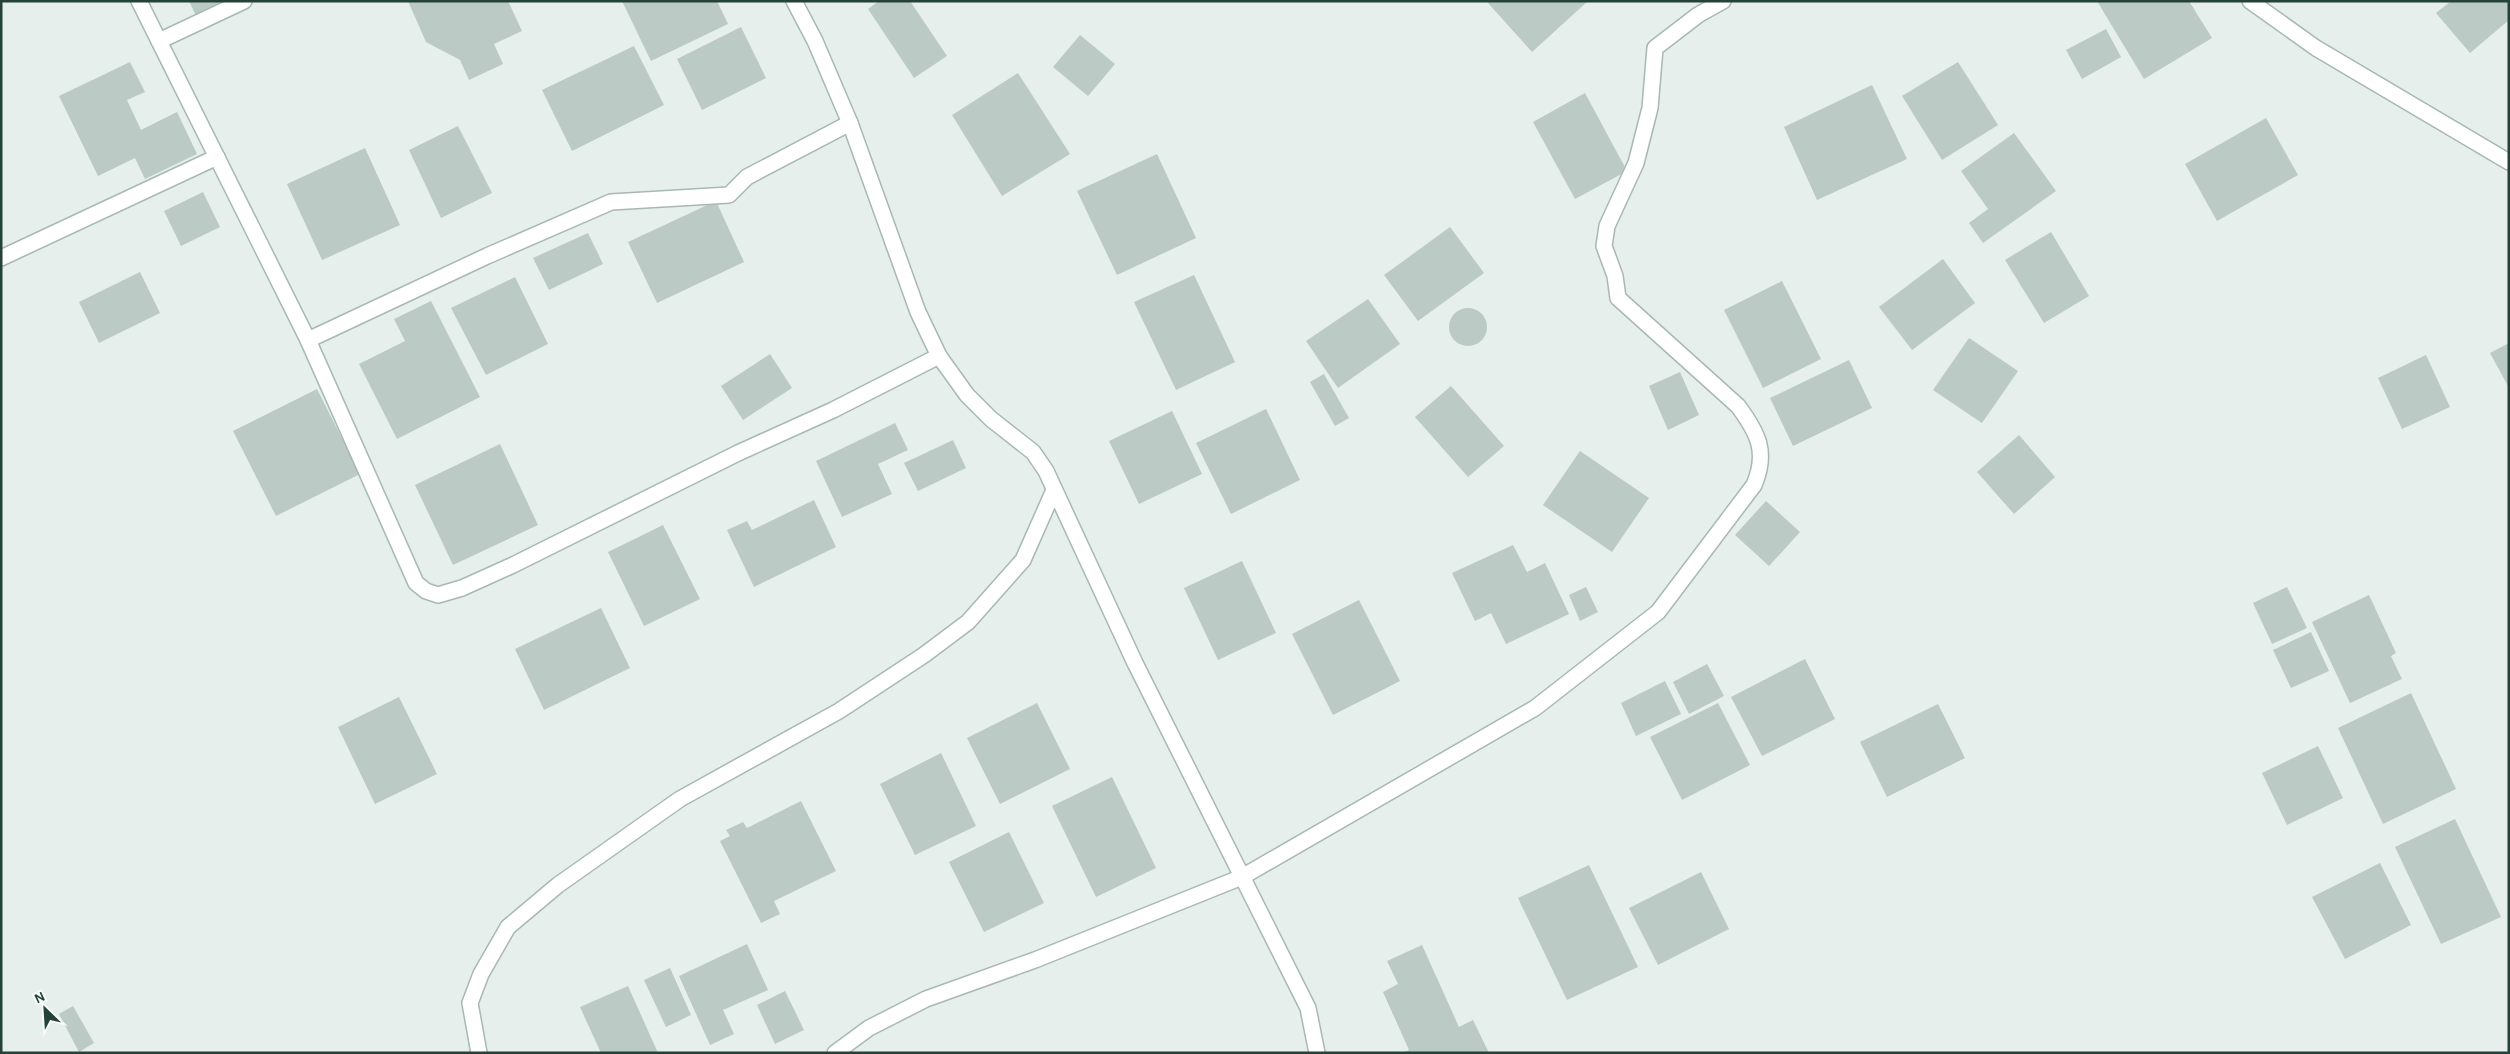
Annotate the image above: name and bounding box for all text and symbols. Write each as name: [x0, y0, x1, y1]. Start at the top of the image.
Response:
north arrow: [20, 984, 70, 1034]
text: N: [32, 988, 48, 1007]

